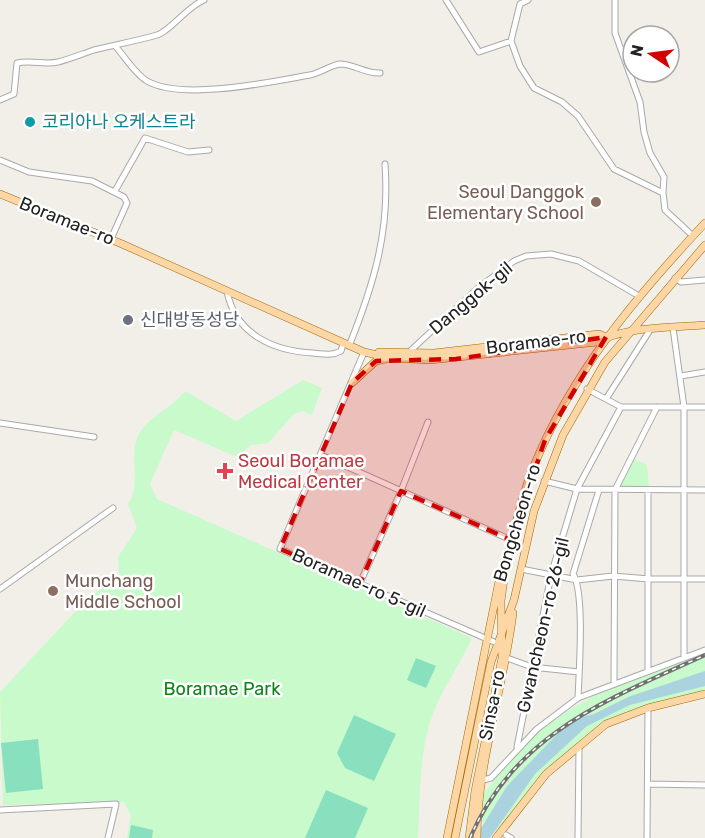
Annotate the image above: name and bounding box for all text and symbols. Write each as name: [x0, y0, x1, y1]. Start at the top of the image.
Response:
north arrow: [621, 24, 681, 84]
text: N: [626, 43, 647, 58]
place label: 코리아나 오케스트라: [42, 111, 196, 133]
marker: 코리아나 오케스트라: [23, 115, 37, 129]
place label: Seoul Danggok Elementary School: [427, 181, 585, 224]
street label: Boramae-ro: [16, 192, 118, 250]
marker: Seoul Danggok Elementary School: [589, 195, 603, 209]
street label: Danggok-gil: [425, 257, 517, 339]
place label: 신대방동성당: [140, 309, 239, 331]
marker: 신대방동성당: [121, 313, 135, 327]
street label: Boramae-ro: [485, 325, 587, 359]
place label: Seoul Boramae Medical Center: [238, 450, 364, 493]
street label: Bongcheon-ro: [489, 461, 545, 585]
marker: Seoul Boramae Medical Center: [216, 462, 234, 480]
street label: Gwancheon-ro 26-gil: [512, 535, 574, 715]
street label: Boramae-ro 5-gil: [289, 544, 429, 622]
place label: Munchang Middle School: [65, 570, 181, 613]
marker: Munchang Middle School: [46, 584, 60, 598]
street label: Sinsa-ro: [474, 668, 510, 742]
park label: Boramae Park: [164, 678, 281, 700]

